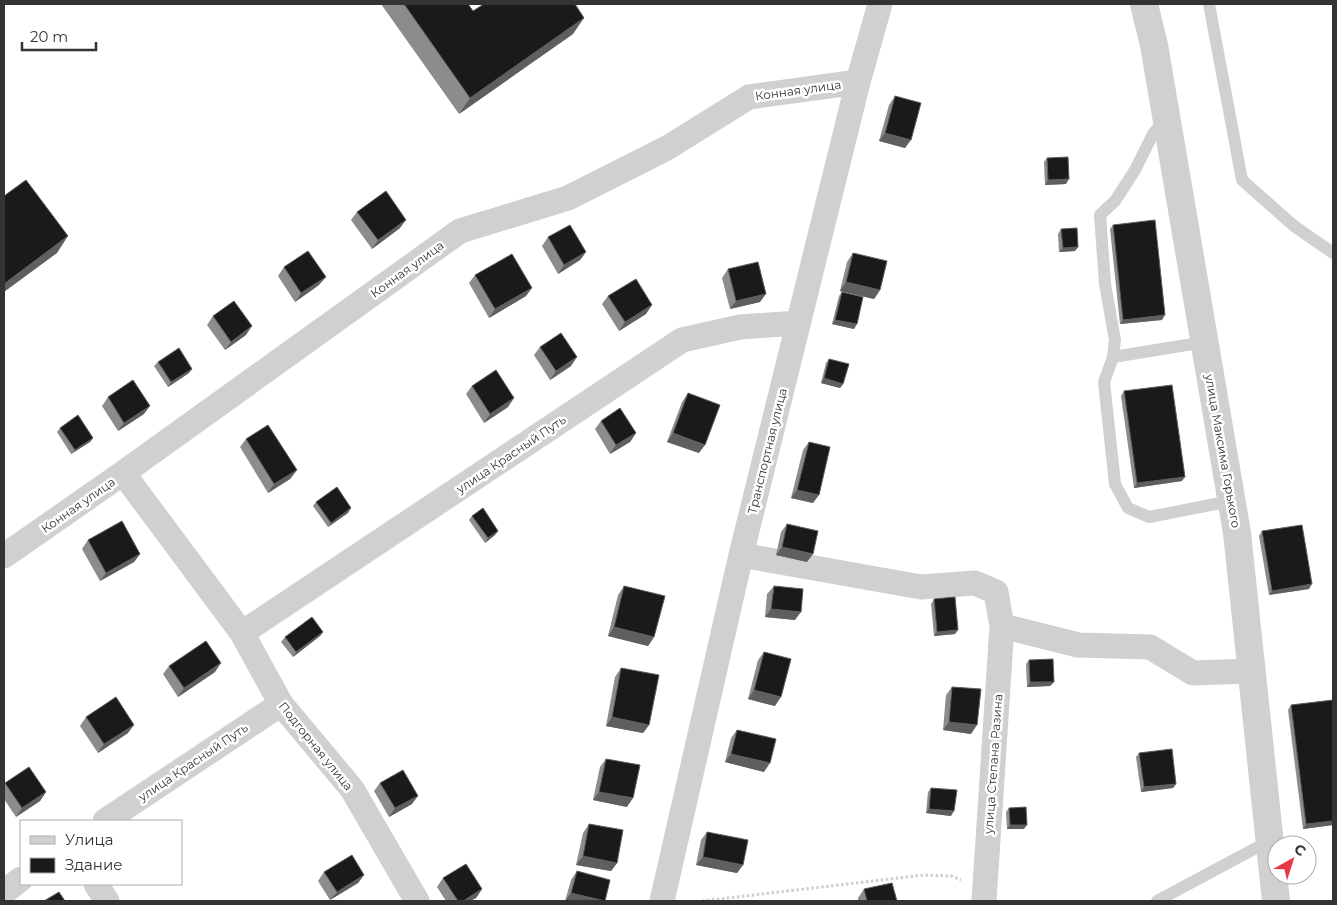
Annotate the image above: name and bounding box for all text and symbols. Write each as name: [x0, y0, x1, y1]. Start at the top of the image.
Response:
scale bar: [22, 20, 96, 52]
text: 20 m: [30, 27, 68, 46]
street label: Конная улица: [754, 77, 842, 103]
street label: Конная улица: [367, 237, 447, 301]
street label: улица Максима Горького: [1202, 372, 1244, 530]
street label: Транспортная улица: [744, 386, 790, 516]
street label: улица Красный Путь: [453, 412, 569, 497]
street label: Конная улица: [38, 474, 118, 536]
street label: улица Степана Разина: [981, 694, 1005, 835]
street label: Подгорная улица: [276, 699, 356, 793]
street label: улица Красный Путь: [135, 720, 251, 805]
legend: [20, 820, 182, 885]
text: Улица: [65, 830, 113, 849]
north arrow: [1267, 835, 1317, 885]
text: С: [1291, 840, 1310, 860]
text: Здание: [65, 855, 123, 874]

